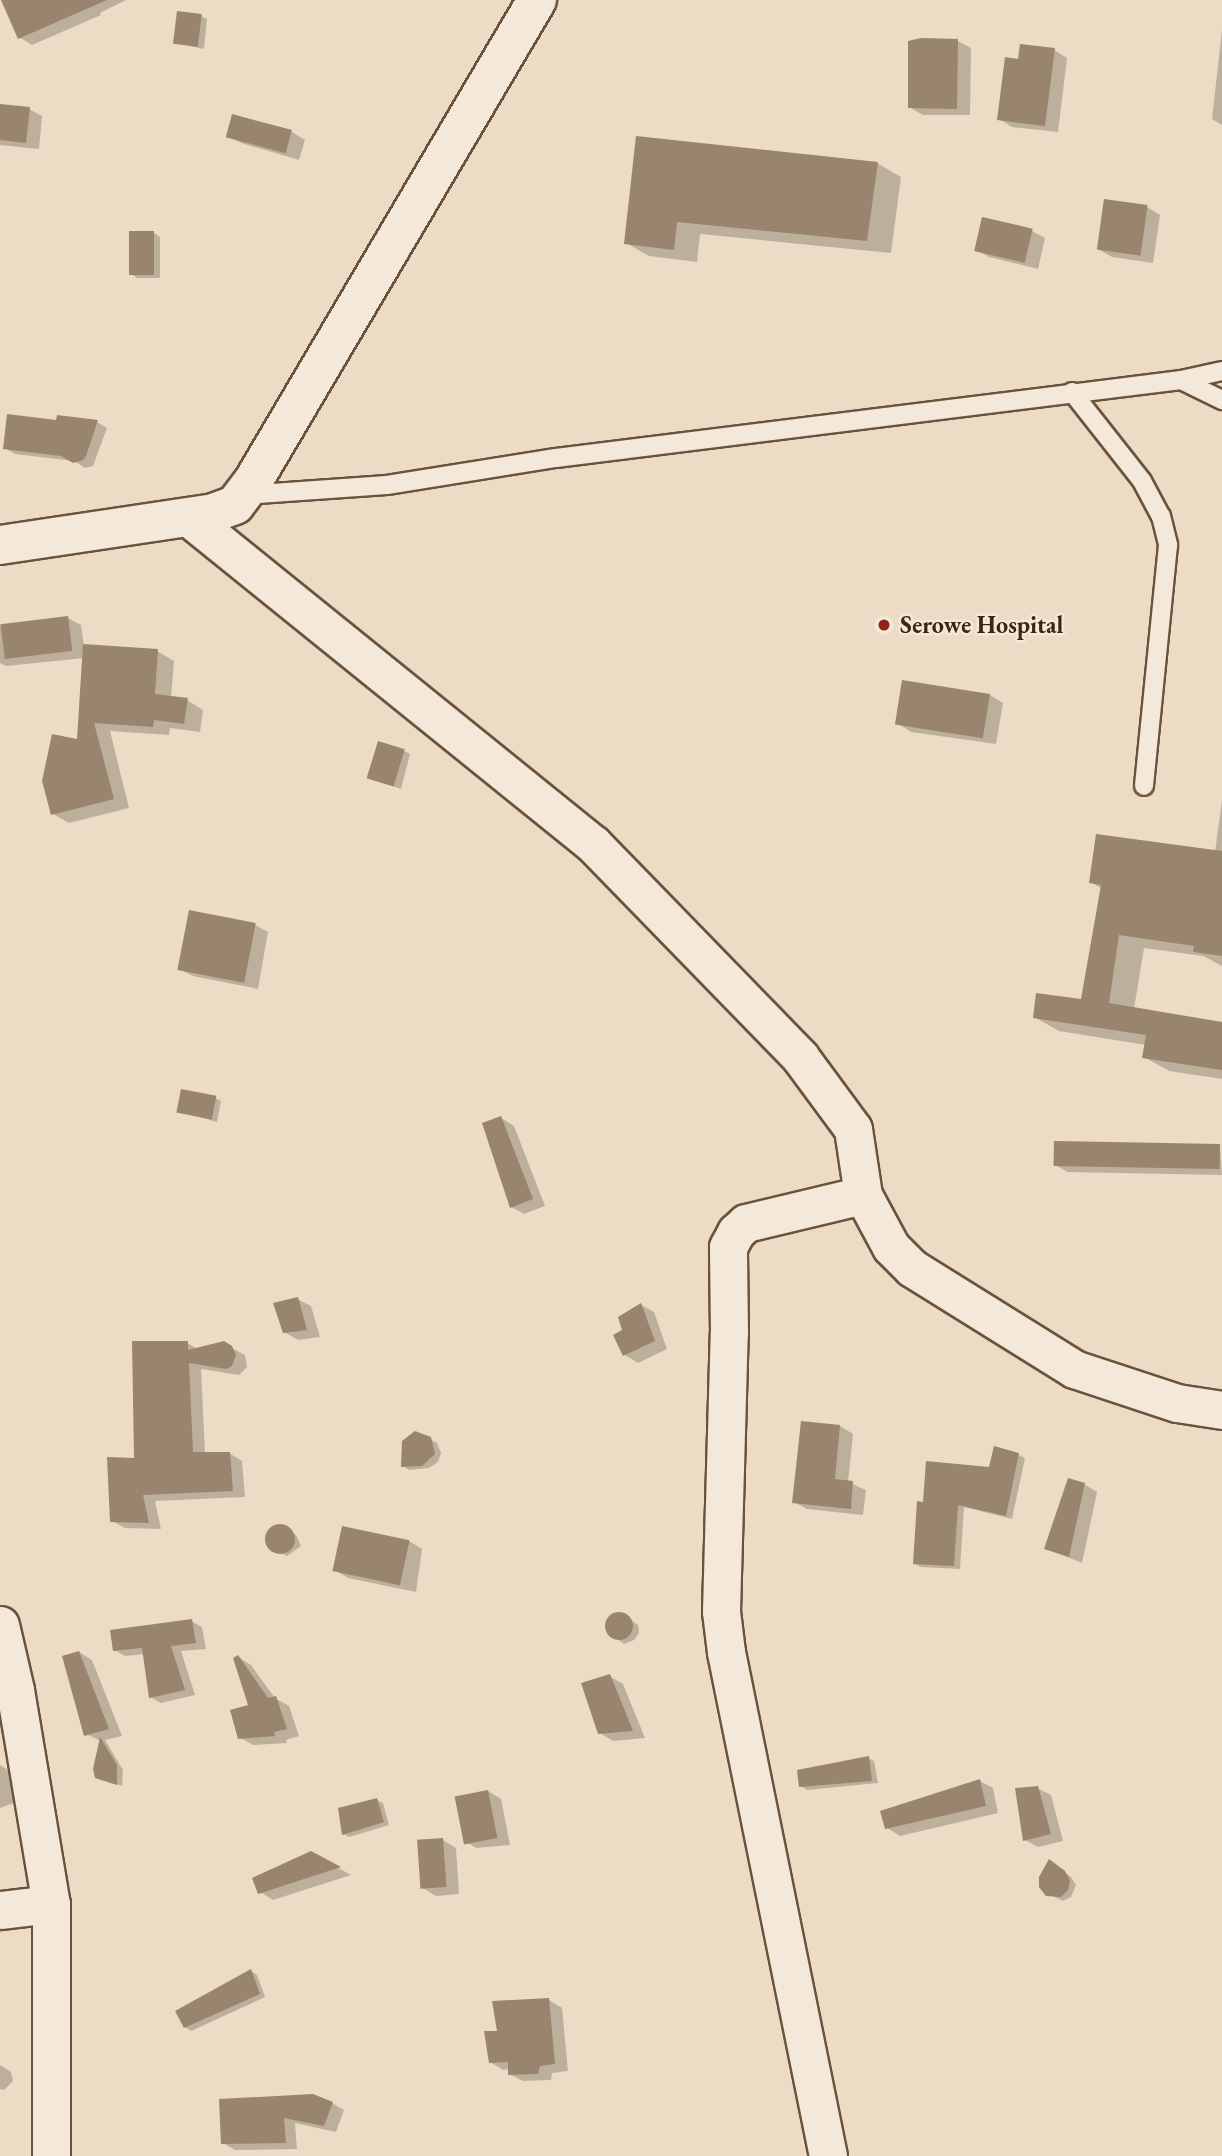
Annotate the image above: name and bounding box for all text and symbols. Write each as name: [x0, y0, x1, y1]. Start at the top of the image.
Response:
place label: Serowe Hospital: [900, 611, 1063, 639]
marker: Serowe Hospital: [874, 615, 894, 635]

